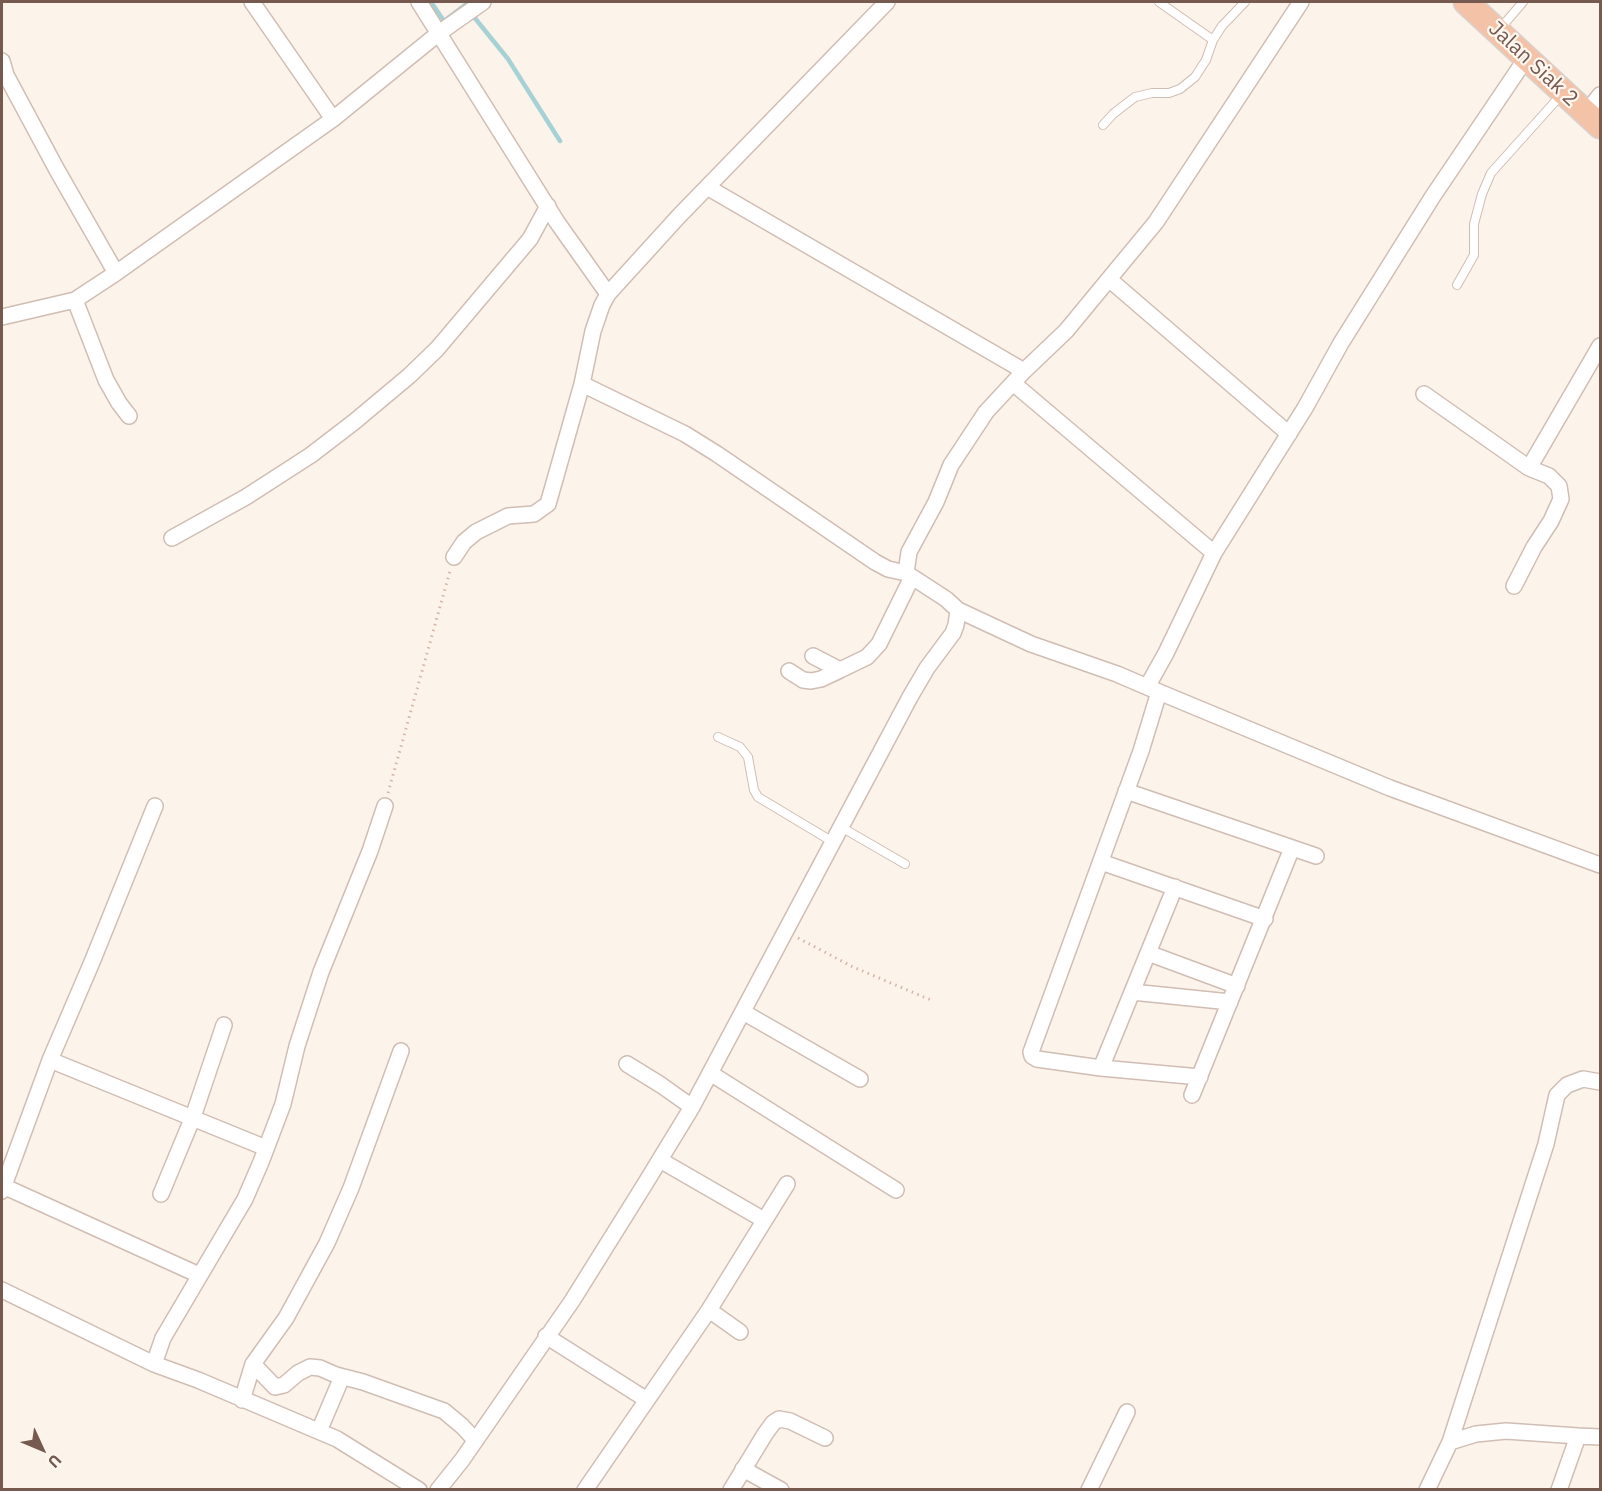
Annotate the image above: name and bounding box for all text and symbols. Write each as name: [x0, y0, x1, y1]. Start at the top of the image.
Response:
street label: Jalan Siak 2: [1483, 16, 1583, 112]
north arrow: [12, 1419, 72, 1479]
text: U: [44, 1451, 66, 1472]

